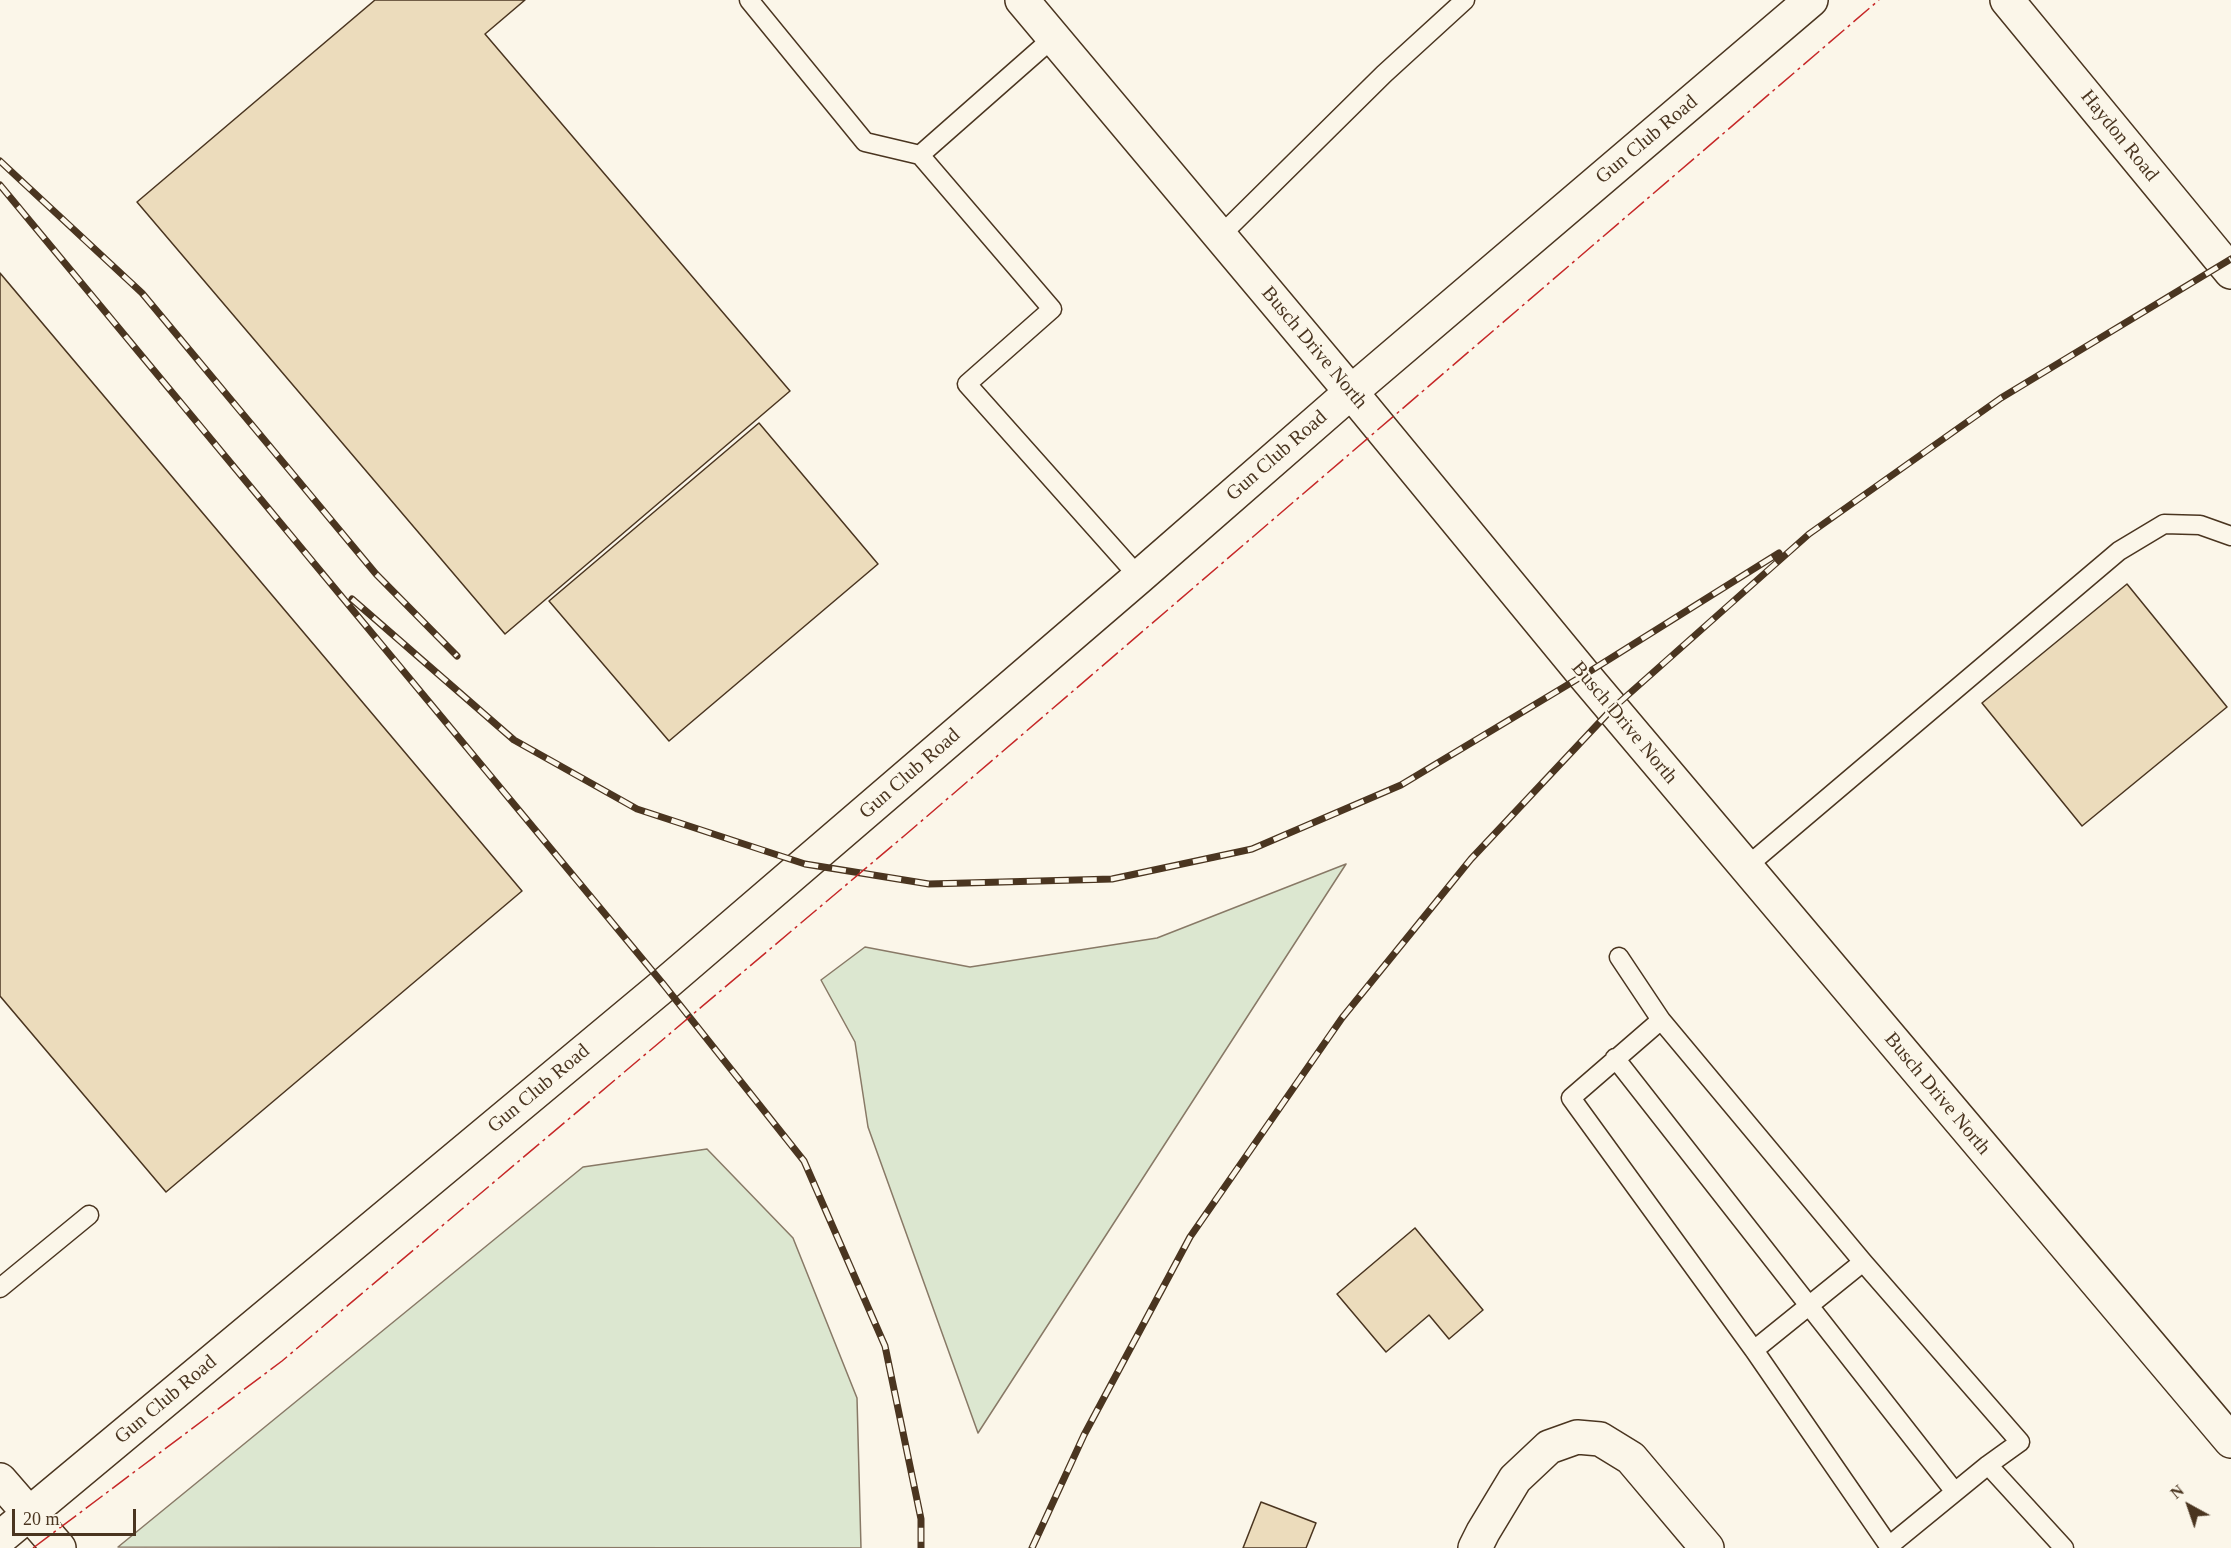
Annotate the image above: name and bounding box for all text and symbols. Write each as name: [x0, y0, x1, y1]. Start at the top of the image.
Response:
street label: Haydon Road: [2075, 85, 2163, 187]
street label: Gun Club Road: [1591, 90, 1703, 190]
street label: Busch Drive North: [1256, 282, 1372, 414]
street label: Gun Club Road: [1222, 406, 1332, 506]
street label: Busch Drive North: [1566, 657, 1682, 789]
street label: Gun Club Road: [855, 724, 965, 824]
street label: Busch Drive North: [1879, 1028, 1995, 1160]
street label: Gun Club Road: [483, 1039, 595, 1139]
street label: Gun Club Road: [110, 1350, 222, 1450]
north arrow: [2159, 1476, 2219, 1536]
text: N: [2167, 1482, 2187, 1502]
scale bar: [15, 1497, 140, 1535]
text: 20 m: [23, 1509, 60, 1529]

